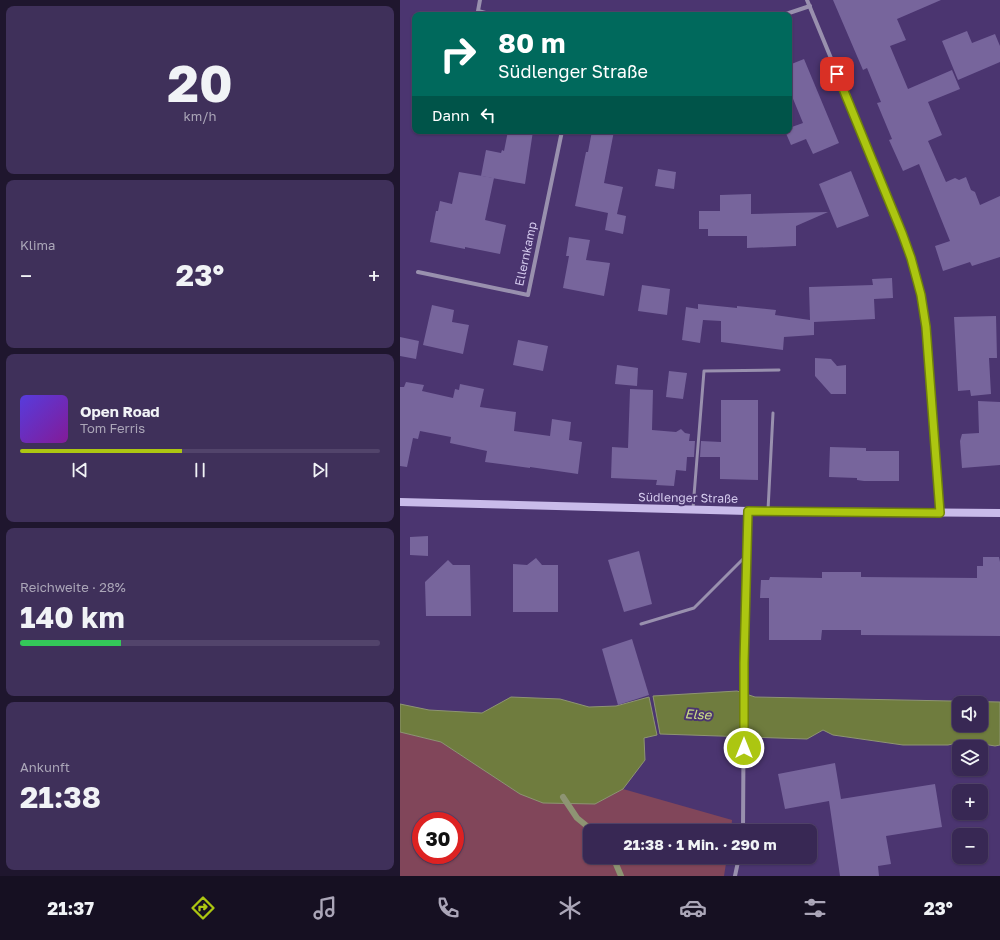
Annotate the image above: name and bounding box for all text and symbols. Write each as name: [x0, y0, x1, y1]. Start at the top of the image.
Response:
text: 80 m: [498, 26, 566, 59]
icon: right: [432, 28, 484, 80]
text: 20: [167, 51, 233, 113]
pin: [820, 57, 854, 91]
text: Südlenger Straße: [498, 60, 648, 82]
icon: arrive: [826, 63, 848, 85]
icon: left: [477, 104, 499, 126]
text: Dann: [432, 106, 469, 124]
text: km/h: [183, 108, 217, 124]
street label: Ellernkamp: [511, 220, 540, 287]
text: Klima: [20, 237, 55, 253]
text: 23°: [176, 257, 224, 293]
text: −: [20, 262, 32, 289]
text: +: [368, 262, 380, 289]
text: Open Road: [80, 402, 160, 420]
text: Tom Ferris: [80, 420, 145, 436]
icon: previous: [69, 459, 91, 481]
icon: pause: [189, 459, 211, 481]
icon: next: [309, 459, 331, 481]
street label: Südlenger Straße: [638, 489, 738, 506]
text: Reichweite · 28%: [20, 579, 126, 595]
text: 140 km: [20, 599, 125, 635]
map controls: [952, 696, 988, 864]
button: sound: [952, 696, 988, 732]
water label: Else: [684, 705, 713, 723]
position arrow: [723, 727, 765, 769]
button: layers: [952, 740, 988, 776]
text: Ankunft: [20, 759, 70, 775]
text: 21:38: [20, 779, 101, 815]
button: +: [952, 784, 988, 820]
speed limit sign: 30: [412, 812, 464, 864]
button: −: [952, 828, 988, 864]
text: 21:38 · 1 Min. · 290 m: [623, 835, 777, 853]
icon: directions: [189, 894, 217, 922]
icon: music: [311, 894, 339, 922]
icon: phone: [434, 894, 462, 922]
icon: climate: [556, 894, 584, 922]
icon: car: [679, 894, 707, 922]
icon: filters: [801, 894, 829, 922]
text: 21:37: [47, 897, 94, 919]
text: 23°: [924, 897, 953, 919]

